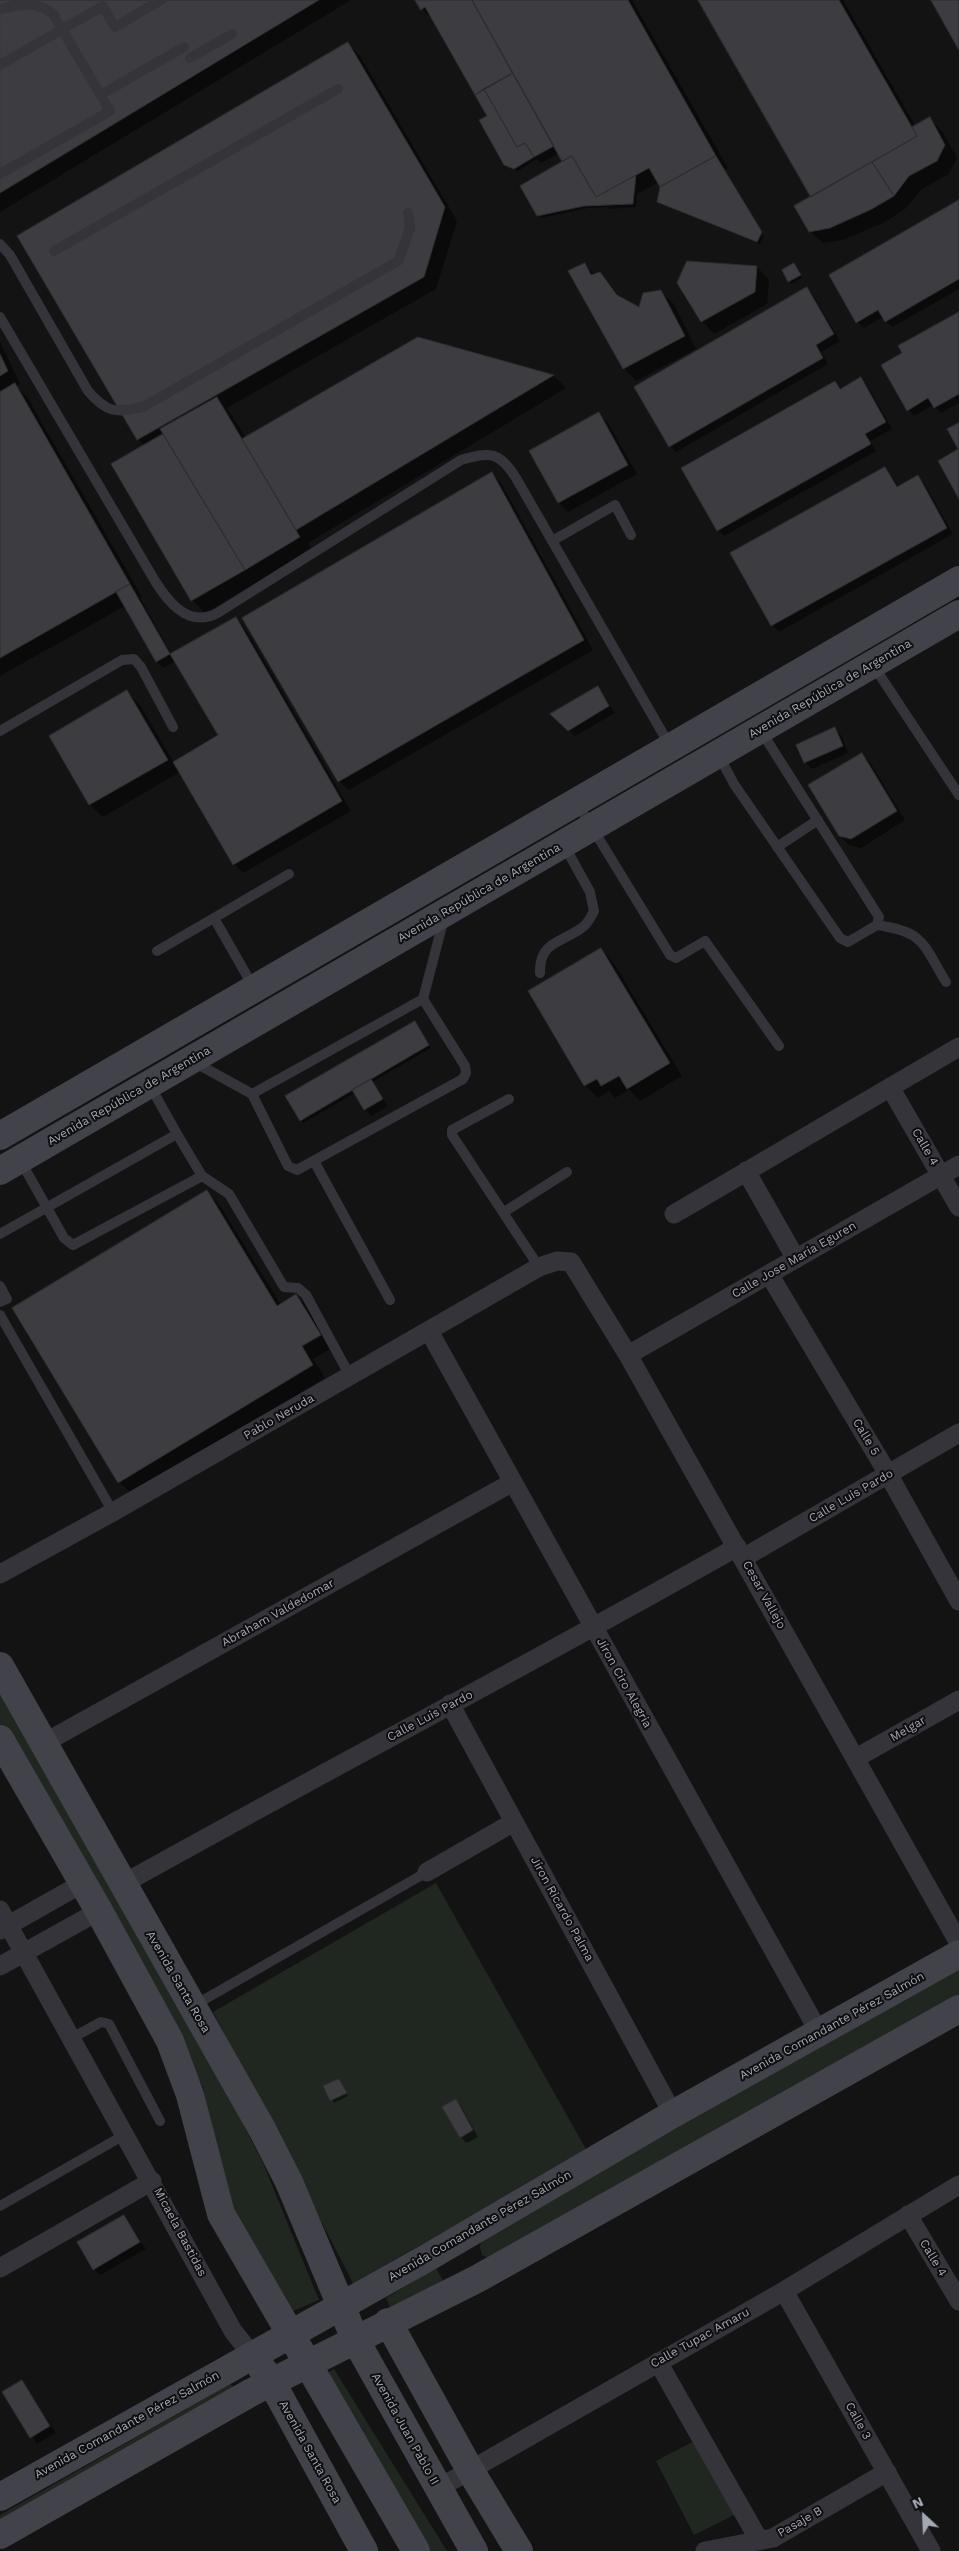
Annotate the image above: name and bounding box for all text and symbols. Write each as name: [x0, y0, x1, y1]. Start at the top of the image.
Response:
street label: Avenida República de Argentina: [746, 636, 914, 742]
street label: Avenida República de Argentina: [395, 840, 563, 946]
street label: Avenida República de Argentina: [45, 1043, 213, 1149]
street label: Calle 4: [909, 1126, 941, 1168]
street label: Calle Jose María Eguren: [729, 1218, 859, 1302]
street label: Pablo Neruda: [241, 1391, 317, 1443]
street label: Calle 5: [849, 1416, 883, 1458]
street label: Calle Luis Pardo: [806, 1466, 896, 1526]
street label: Cesar Vallejo: [739, 1558, 789, 1632]
street label: Abraham Valdedomar: [219, 1576, 337, 1650]
street label: Jíron Ciro Alegria: [593, 1636, 655, 1730]
street label: Calle Luis Pardo: [385, 1687, 475, 1745]
street label: Melgar: [888, 1713, 928, 1745]
street label: Jíron Ricardo Palma: [527, 1854, 597, 1964]
street label: Avenida Santa Rosa: [143, 1928, 213, 2036]
street label: Avenida Comandante Pérez Salmón: [737, 1969, 927, 2083]
street label: Avenida Comandante Pérez Salmón: [386, 2168, 574, 2284]
street label: Micaela Bastidas: [151, 2185, 209, 2279]
street label: Calle 4: [916, 2237, 950, 2279]
street label: Calle Tupac Amaru: [648, 2305, 752, 2371]
street label: Avenida Comandante Pérez Salmón: [32, 2368, 222, 2482]
street label: Avenida Juan Pablo II: [368, 2370, 442, 2488]
street label: Avenida Santa Rosa: [276, 2398, 344, 2506]
street label: Calle 3: [842, 2400, 874, 2442]
north arrow: [899, 2491, 949, 2541]
text: N: [910, 2493, 926, 2512]
street label: Pasaje B: [775, 2503, 825, 2541]

